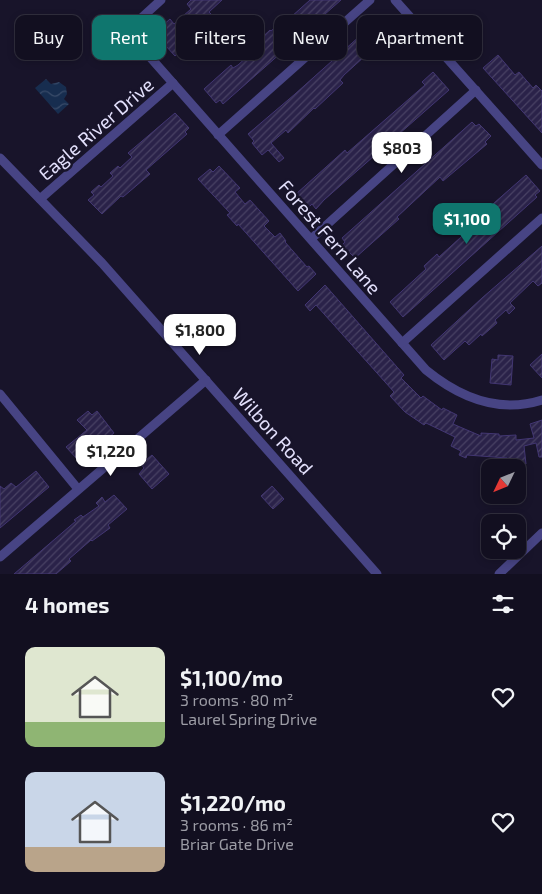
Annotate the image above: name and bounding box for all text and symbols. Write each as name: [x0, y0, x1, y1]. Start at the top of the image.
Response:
chip: Buy: [15, 15, 82, 60]
chip: Rent: [92, 15, 166, 60]
chip: Filters: [176, 15, 264, 60]
chip: New: [274, 15, 347, 60]
chip: Apartment: [357, 15, 482, 60]
street label: Eagle River Drive: [33, 72, 158, 185]
pin: $803: [372, 132, 432, 174]
text: $803: [383, 138, 421, 157]
street label: Forest Fern Lane: [274, 175, 386, 299]
pin: $1,100: [426, 202, 508, 245]
text: $1,100: [444, 209, 490, 228]
pin: $1,800: [159, 314, 241, 356]
text: $1,800: [175, 320, 225, 339]
street label: Wilbon Road: [228, 382, 318, 479]
pin: $1,220: [70, 434, 152, 477]
text: $1,220: [87, 441, 135, 460]
north arrow: [481, 459, 526, 504]
map controls: [481, 459, 526, 559]
button: locate: [481, 514, 526, 559]
icon: filters: [489, 590, 517, 618]
text: 4 homes: [25, 592, 109, 617]
text: $1,100/mo: [180, 665, 283, 690]
icon: home: [65, 667, 125, 727]
icon: heart: [489, 683, 517, 711]
text: 3 rooms · 80 m²: [180, 690, 293, 709]
text: Laurel Spring Drive: [180, 709, 317, 728]
text: $1,220/mo: [180, 790, 286, 815]
icon: home: [65, 792, 125, 852]
icon: heart: [489, 808, 517, 836]
text: 3 rooms · 86 m²: [180, 815, 293, 834]
text: Briar Gate Drive: [180, 834, 294, 853]

